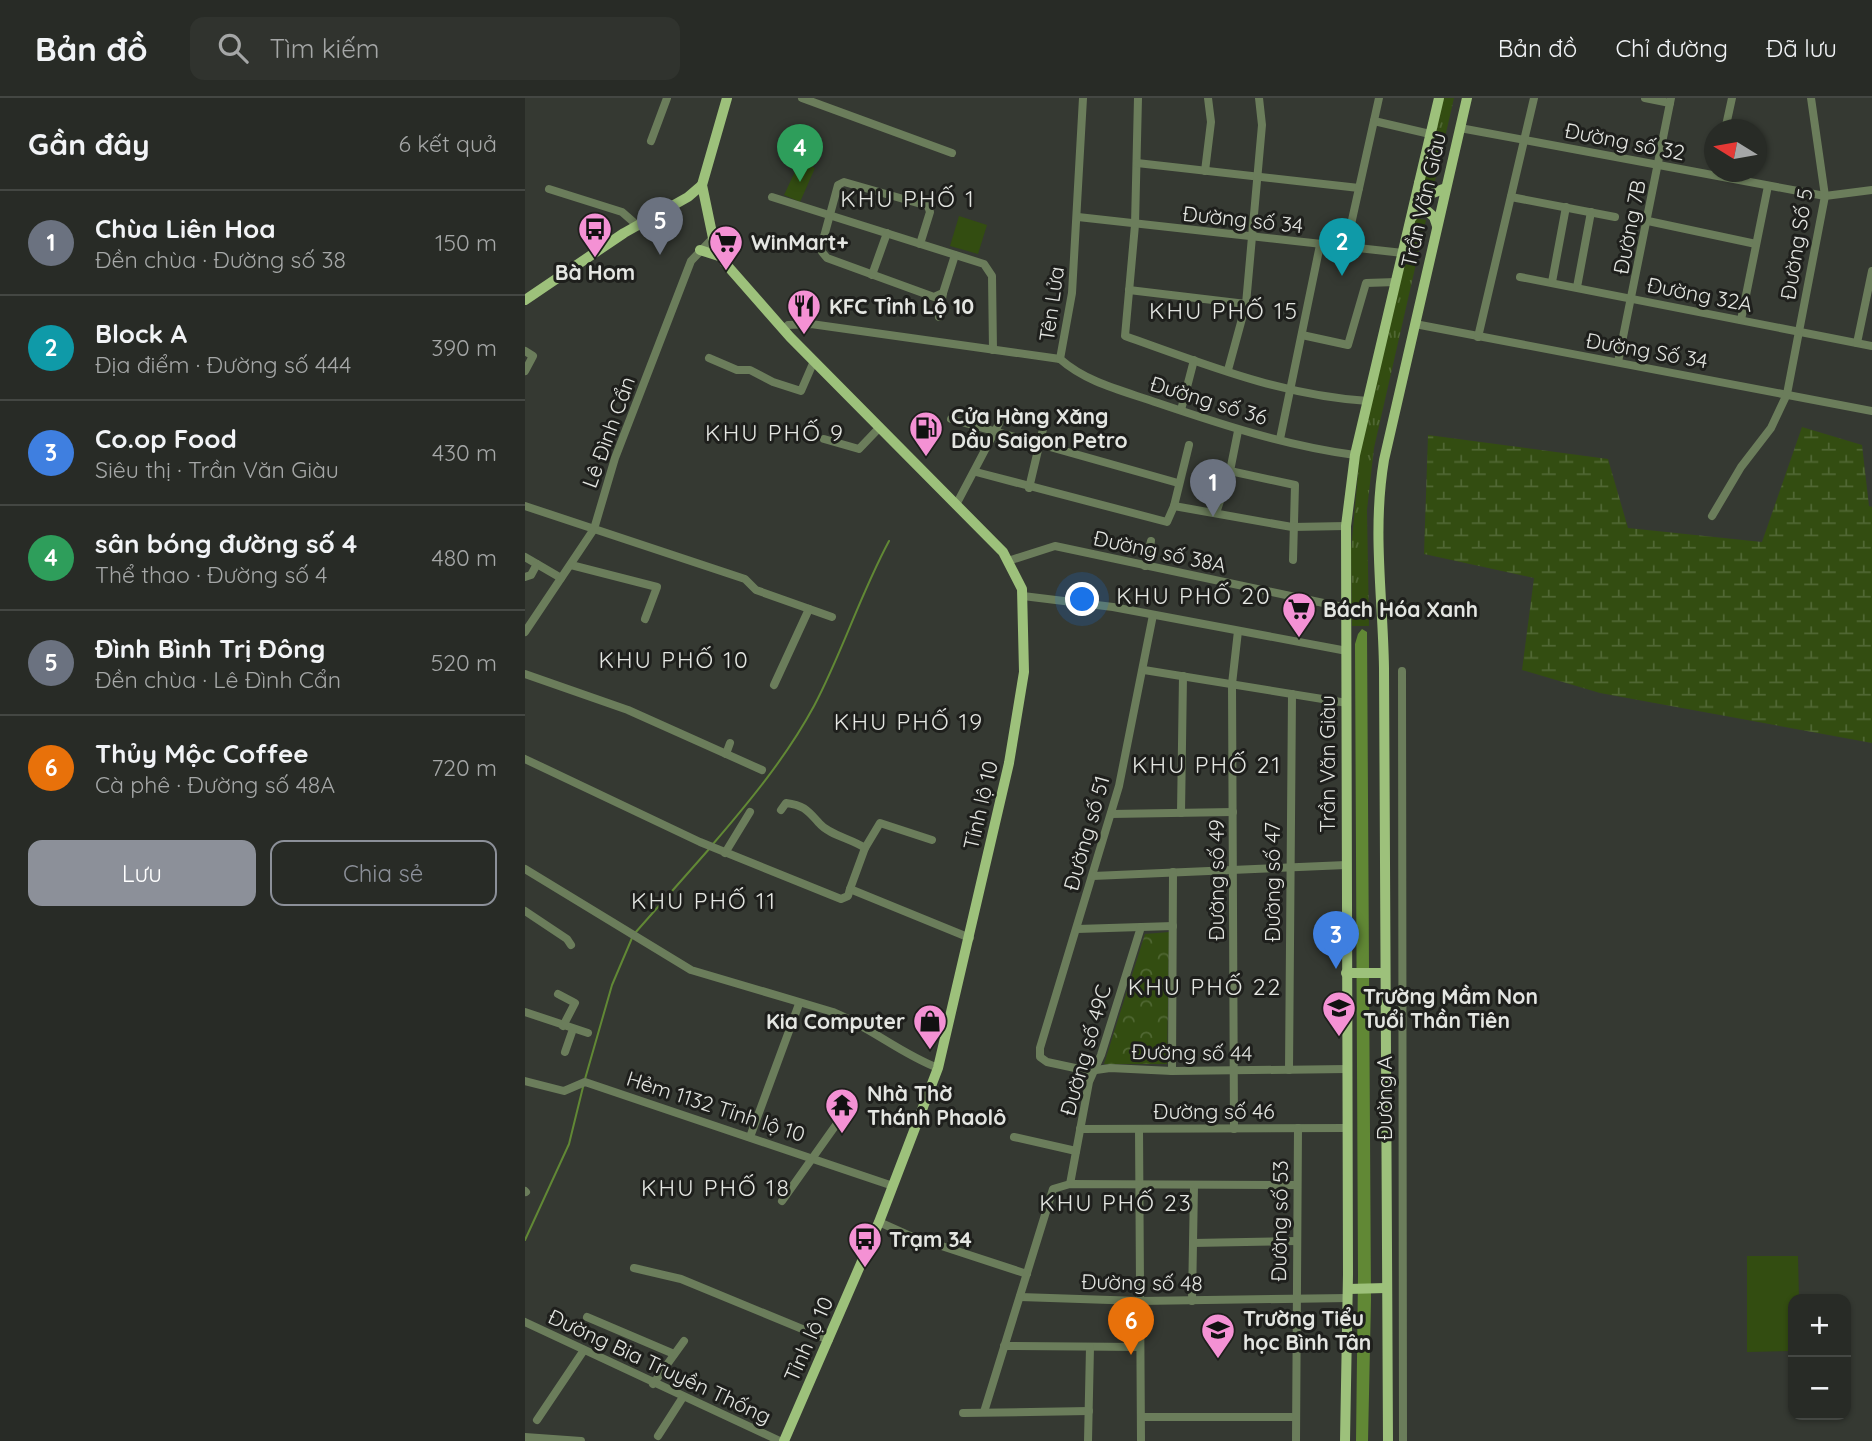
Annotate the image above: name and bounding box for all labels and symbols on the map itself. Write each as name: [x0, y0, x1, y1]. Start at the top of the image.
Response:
street label: Đường số 32: [1563, 117, 1687, 165]
north arrow: [1704, 119, 1767, 182]
pin: 4: [777, 124, 823, 182]
street label: Trần Văn Giàu: [1395, 130, 1451, 270]
street label: Đường 7B: [1607, 178, 1651, 276]
district label: KHU PHỐ 1: [840, 184, 976, 213]
street label: Đường Số 5: [1774, 186, 1818, 302]
pin: 5: [637, 197, 683, 255]
street label: Đường số 34: [1181, 200, 1305, 238]
bus stop icon: Bà Hom: [576, 210, 614, 259]
pin: 2: [1319, 218, 1365, 276]
supermarket icon: WinMart+: [707, 223, 745, 272]
place label: WinMart+: [751, 229, 849, 255]
place label: Bà Hom: [555, 259, 635, 285]
street label: Tên Lửa: [1033, 265, 1069, 343]
street label: Đường 32A: [1645, 271, 1755, 317]
restaurant icon: KFC Tỉnh Lộ 10: [785, 287, 823, 336]
place label: KFC Tỉnh Lộ 10: [829, 293, 974, 319]
district label: KHU PHỐ 15: [1149, 296, 1299, 325]
street label: Đường Số 34: [1584, 327, 1710, 373]
street label: Đường số 36: [1147, 370, 1271, 430]
street label: Lê Đình Cẩn: [576, 373, 640, 491]
place label: Cửa Hàng Xăng Dầu Saigon Petro: [951, 403, 1128, 453]
fuel station icon: Cửa Hàng Xăng Dầu Saigon Petro: [907, 409, 945, 458]
district label: KHU PHỐ 9: [705, 418, 845, 447]
pin: 1: [1190, 459, 1236, 517]
street label: Đường số 38A: [1091, 524, 1229, 578]
district label: KHU PHỐ 20: [1116, 581, 1272, 610]
your location: [1065, 582, 1099, 616]
supermarket icon: Bách Hóa Xanh: [1280, 590, 1318, 639]
place label: Bách Hóa Xanh: [1323, 596, 1478, 622]
district label: KHU PHỐ 10: [598, 645, 750, 674]
street label: Trần Văn Giàu: [1314, 695, 1340, 833]
district label: KHU PHỐ 19: [834, 707, 984, 736]
district label: KHU PHỐ 21: [1132, 750, 1282, 779]
street label: Tỉnh lộ 10: [957, 758, 1003, 852]
street label: Đường số 51: [1057, 773, 1115, 893]
street label: Đường số 49: [1203, 819, 1229, 941]
street label: Đường số 47: [1259, 822, 1285, 942]
district label: KHU PHỐ 11: [631, 886, 777, 915]
pin: 3: [1313, 911, 1359, 969]
district label: KHU PHỐ 22: [1128, 972, 1282, 1001]
street label: Đường số 49C: [1054, 981, 1116, 1118]
place label: Trường Mầm Non Tuổi Thần Tiên: [1363, 983, 1538, 1033]
school or university icon: Trường Mầm Non Tuổi Thần Tiên: [1320, 989, 1358, 1038]
shop icon: Kia Computer: [911, 1002, 949, 1051]
place label: Kia Computer: [766, 1008, 905, 1034]
street label: Đường số 44: [1131, 1038, 1253, 1066]
street label: Đường A: [1371, 1056, 1397, 1140]
street label: Hẻm 1132 Tỉnh lộ 10: [623, 1065, 809, 1147]
place label: Nhà Thờ Thánh Phaolô: [867, 1080, 1006, 1130]
temple icon: Nhà Thờ Thánh Phaolô: [823, 1086, 861, 1135]
street label: Đường số 46: [1153, 1098, 1275, 1124]
street label: Đường số 53: [1265, 1160, 1293, 1282]
district label: KHU PHỐ 18: [641, 1173, 791, 1202]
district label: KHU PHỐ 23: [1039, 1188, 1193, 1217]
bus stop icon: Trạm 34: [846, 1220, 884, 1269]
place label: Trạm 34: [889, 1226, 972, 1252]
street label: Đường số 48: [1081, 1268, 1203, 1296]
street label: Tỉnh lộ 10: [778, 1292, 838, 1386]
pin: 6: [1108, 1297, 1154, 1355]
street label: Đường Bia Truyền Thống: [544, 1303, 776, 1429]
place label: Trường Tiểu học Bình Tân: [1243, 1305, 1371, 1355]
school or university icon: Trường Tiểu học Bình Tân: [1199, 1311, 1237, 1360]

